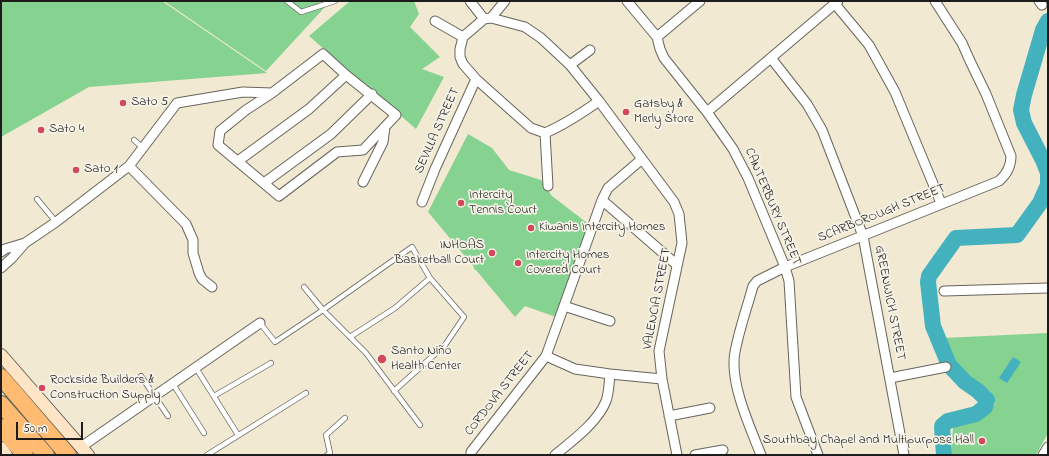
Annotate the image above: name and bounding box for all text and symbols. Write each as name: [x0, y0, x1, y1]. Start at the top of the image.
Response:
street label: SEVILLA STREET: [412, 86, 464, 176]
place label: Sato 5: [131, 95, 168, 111]
place label: Gatsby & Merly Store: [634, 97, 694, 128]
marker: Sato 5: [118, 98, 128, 108]
marker: Gatsby & Merly Store: [621, 107, 631, 117]
place label: Sato 4: [49, 122, 84, 138]
marker: Sato 4: [36, 125, 46, 135]
street label: CANTERBURY STREET: [740, 146, 804, 268]
place label: Sato 1: [84, 162, 118, 178]
marker: Sato 1: [71, 165, 81, 175]
street label: SCARBOROUGH STREET: [816, 181, 948, 247]
place label: Intercity Tennis Court: [469, 188, 537, 219]
marker: Intercity Tennis Court: [456, 198, 466, 208]
place label: Kiwanis Intercity Homes: [539, 220, 665, 236]
marker: Kiwanis Intercity Homes: [526, 223, 536, 233]
place label: INHOAS Basketball Court: [395, 238, 484, 269]
street label: GREENWICH STREET: [870, 244, 908, 362]
street label: VALENCIA STREET: [640, 247, 676, 351]
marker: INHOAS Basketball Court: [487, 248, 497, 258]
place label: Intercity Homes Covered Court: [526, 248, 609, 279]
marker: Intercity Homes Covered Court: [513, 258, 523, 268]
place label: Santo Niño Health Center: [391, 344, 461, 375]
street label: CORDOVA STREET: [462, 348, 538, 440]
marker: Santo Niño Health Center: [376, 353, 388, 365]
place label: Rockside Builders & Construction Supply: [50, 373, 161, 404]
marker: Rockside Builders & Construction Supply: [37, 383, 47, 393]
scale bar: [18, 414, 85, 440]
text: 50 m: [23, 420, 47, 438]
place label: Southbay Chapel and Multipurpose Hall: [763, 433, 974, 449]
marker: Southbay Chapel and Multipurpose Hall: [977, 436, 987, 446]

